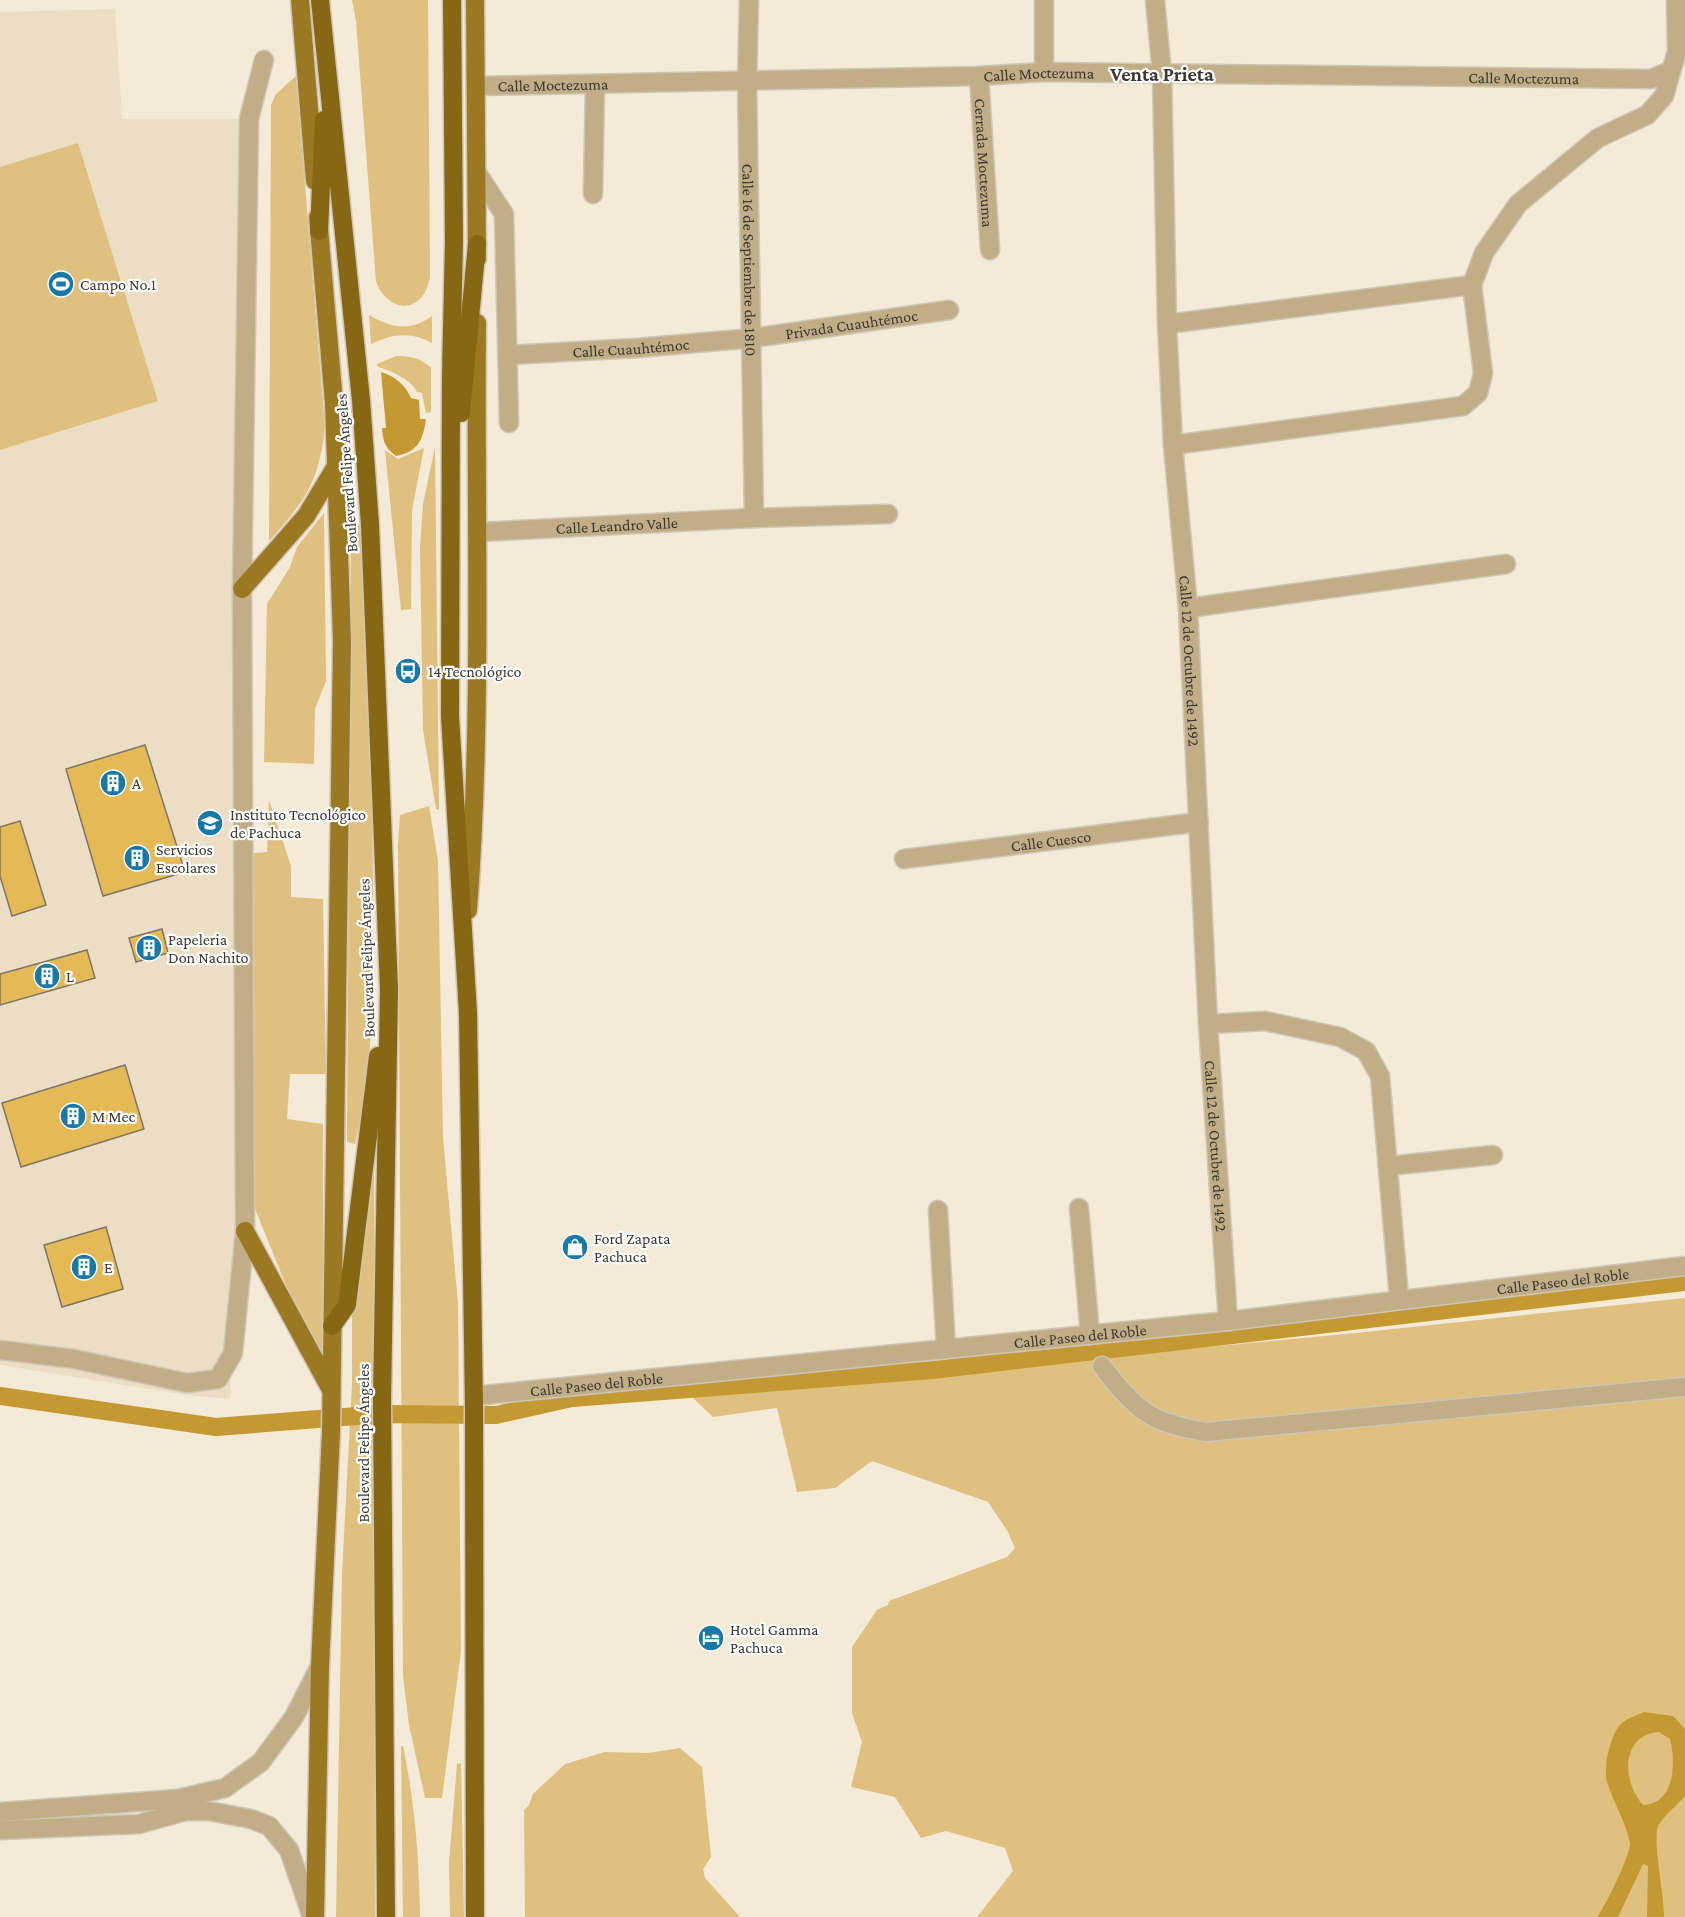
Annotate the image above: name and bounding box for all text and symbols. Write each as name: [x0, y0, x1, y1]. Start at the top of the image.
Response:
district label: Venta Prieta: [1109, 63, 1214, 85]
street label: Calle Moctezuma: [983, 64, 1095, 85]
street label: Calle Moctezuma: [1468, 69, 1580, 87]
street label: Calle Moctezuma: [497, 75, 609, 95]
street label: Cerrada Moctezuma: [971, 98, 997, 229]
street label: Calle 16 de Septiembre de 1810: [739, 163, 759, 356]
sports icon: Campo No.1: [46, 269, 76, 299]
place label: Campo No.1: [80, 276, 156, 294]
street label: Privada Cuauhtémoc: [784, 307, 919, 342]
street label: Calle Cuauhtémoc: [572, 335, 690, 360]
street label: Boulevard Felipe Ángeles: [332, 393, 362, 553]
street label: Calle Leandro Valle: [555, 514, 678, 537]
street label: Calle 12 de Octubre de 1492: [1176, 574, 1203, 747]
bus stop icon: 14 Tecnológico: [393, 656, 423, 686]
place label: 14 Tecnológico: [428, 663, 521, 681]
building icon: A: [98, 768, 128, 798]
place label: A: [132, 775, 142, 792]
place label: Instituto Tecnológico de Pachuca: [230, 806, 366, 841]
school or university icon: Instituto Tecnológico de Pachuca: [195, 808, 225, 838]
street label: Calle Cuesco: [1010, 828, 1092, 855]
place label: Servicios Escolares: [156, 841, 216, 876]
building icon: Servicios Escolares: [122, 843, 152, 873]
street label: Boulevard Felipe Ángeles: [355, 878, 379, 1038]
place label: Papeleria Don Nachito: [168, 931, 249, 966]
building icon: Papeleria Don Nachito: [134, 933, 164, 963]
building icon: L: [32, 961, 62, 991]
place label: L: [66, 968, 74, 985]
street label: Calle 12 de Octubre de 1492: [1201, 1060, 1230, 1233]
building icon: M Mec: [58, 1101, 88, 1131]
place label: M Mec: [92, 1108, 136, 1125]
place label: Ford Zapata Pachuca: [594, 1230, 671, 1265]
shop icon: Ford Zapata Pachuca: [560, 1232, 590, 1262]
building icon: E: [69, 1252, 99, 1282]
place label: E: [104, 1259, 113, 1276]
street label: Calle Paseo del Roble: [1496, 1265, 1630, 1298]
street label: Calle Paseo del Roble: [1013, 1321, 1147, 1351]
street label: Boulevard Felipe Ángeles: [355, 1363, 373, 1523]
street label: Calle Paseo del Roble: [529, 1369, 664, 1399]
place label: Hotel Gamma Pachuca: [730, 1621, 819, 1656]
hotel icon: Hotel Gamma Pachuca: [696, 1623, 726, 1653]

